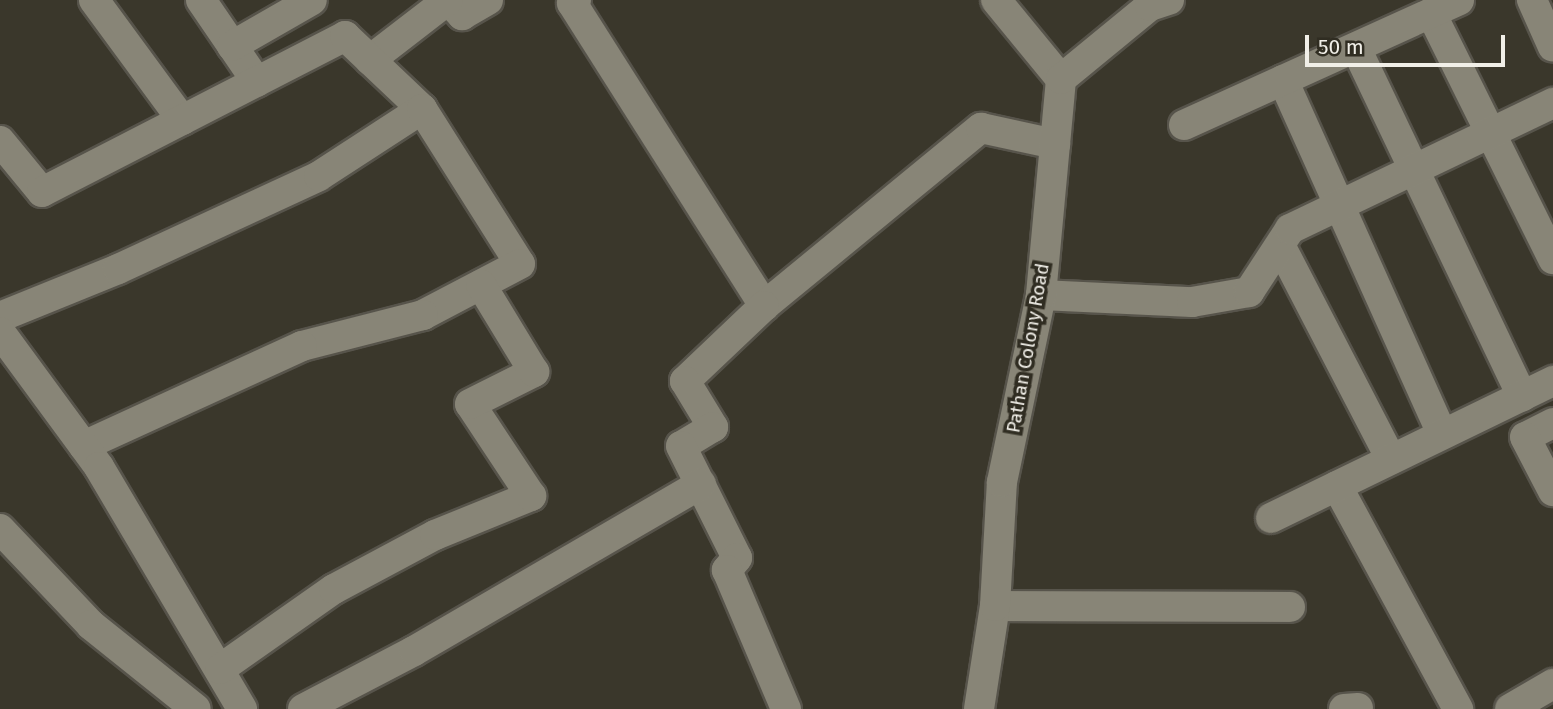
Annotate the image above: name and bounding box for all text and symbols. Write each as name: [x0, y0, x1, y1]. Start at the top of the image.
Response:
scale bar: [1308, 21, 1508, 65]
text: 50 m: [1318, 34, 1364, 60]
street label: Pathan Colony Road: [1002, 261, 1054, 435]

